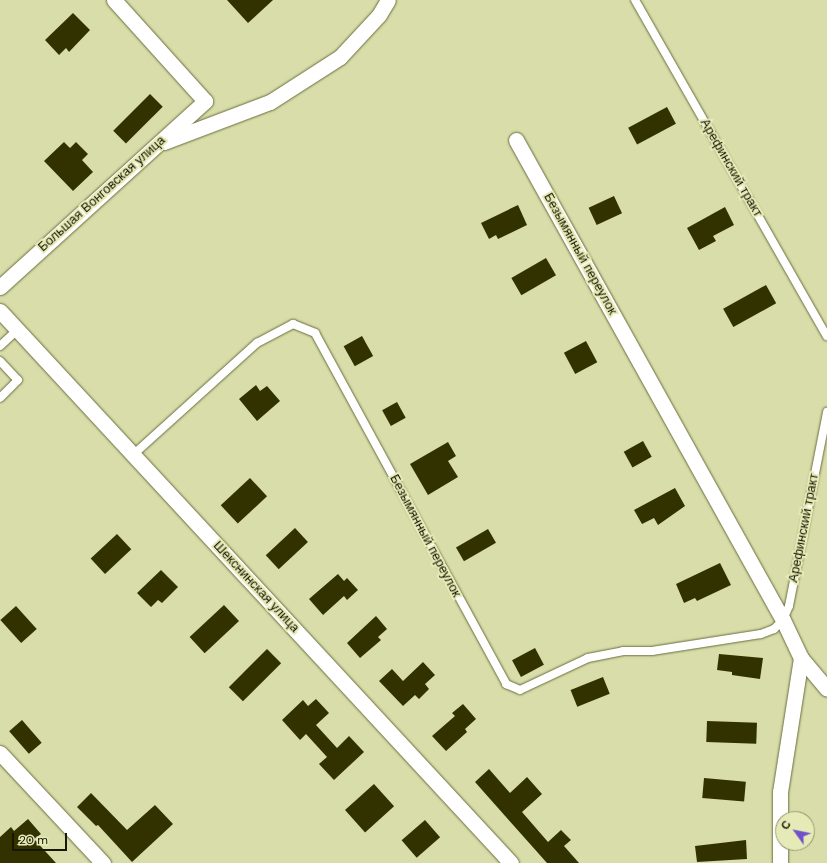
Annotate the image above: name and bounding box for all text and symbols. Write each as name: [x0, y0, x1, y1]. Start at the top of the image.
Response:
street label: Арефинский тракт: [697, 116, 765, 220]
street label: Большая Вонговская улица: [35, 133, 169, 255]
street label: Безымянный переулок: [540, 190, 620, 318]
street label: Безымянный переулок: [386, 472, 464, 600]
street label: Арефинский тракт: [786, 472, 822, 584]
street label: Шекснинская улица: [210, 538, 302, 636]
north arrow: [775, 811, 815, 851]
text: С: [778, 818, 794, 832]
scale bar: [14, 825, 69, 851]
text: 20 m: [19, 832, 48, 848]

